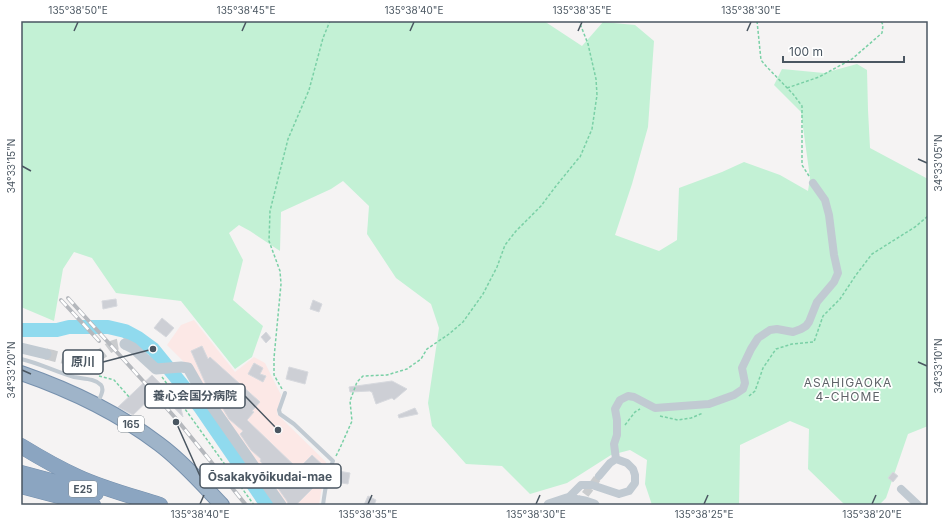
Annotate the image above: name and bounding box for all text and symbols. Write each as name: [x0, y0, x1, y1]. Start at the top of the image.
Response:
text: 135°38'50"E: [48, 4, 108, 16]
text: 135°38'45"E: [217, 4, 275, 16]
text: 135°38'40"E: [384, 4, 444, 16]
text: 135°38'35"E: [552, 4, 612, 16]
text: 135°38'30"E: [721, 4, 781, 16]
scale bar: [783, 38, 904, 64]
text: 100 m: [789, 44, 823, 59]
text: 34°33'05"N: [932, 135, 944, 191]
text: 34°33'15"N: [5, 139, 17, 193]
text: 34°33'10"N: [932, 339, 944, 393]
text: 34°33'20"N: [5, 342, 17, 398]
callout: 原川: [63, 350, 103, 374]
text: 原川: [71, 354, 95, 369]
district label: ASAHIGAOKA 4-CHOME: [804, 375, 892, 404]
callout: 養心会国分病院: [145, 384, 245, 408]
text: 養心会国分病院: [153, 388, 237, 403]
road number: 165: [118, 416, 144, 432]
callout: Ōsakakyōikudai-mae: [200, 464, 341, 488]
text: Ōsakakyōikudai-mae: [208, 469, 332, 484]
road number: E25: [69, 481, 97, 497]
text: 135°38'40"E: [170, 508, 230, 520]
text: 135°38'35"E: [338, 508, 398, 520]
text: 135°38'30"E: [506, 508, 566, 520]
text: 135°38'25"E: [674, 508, 734, 520]
text: 135°38'20"E: [842, 508, 902, 520]

